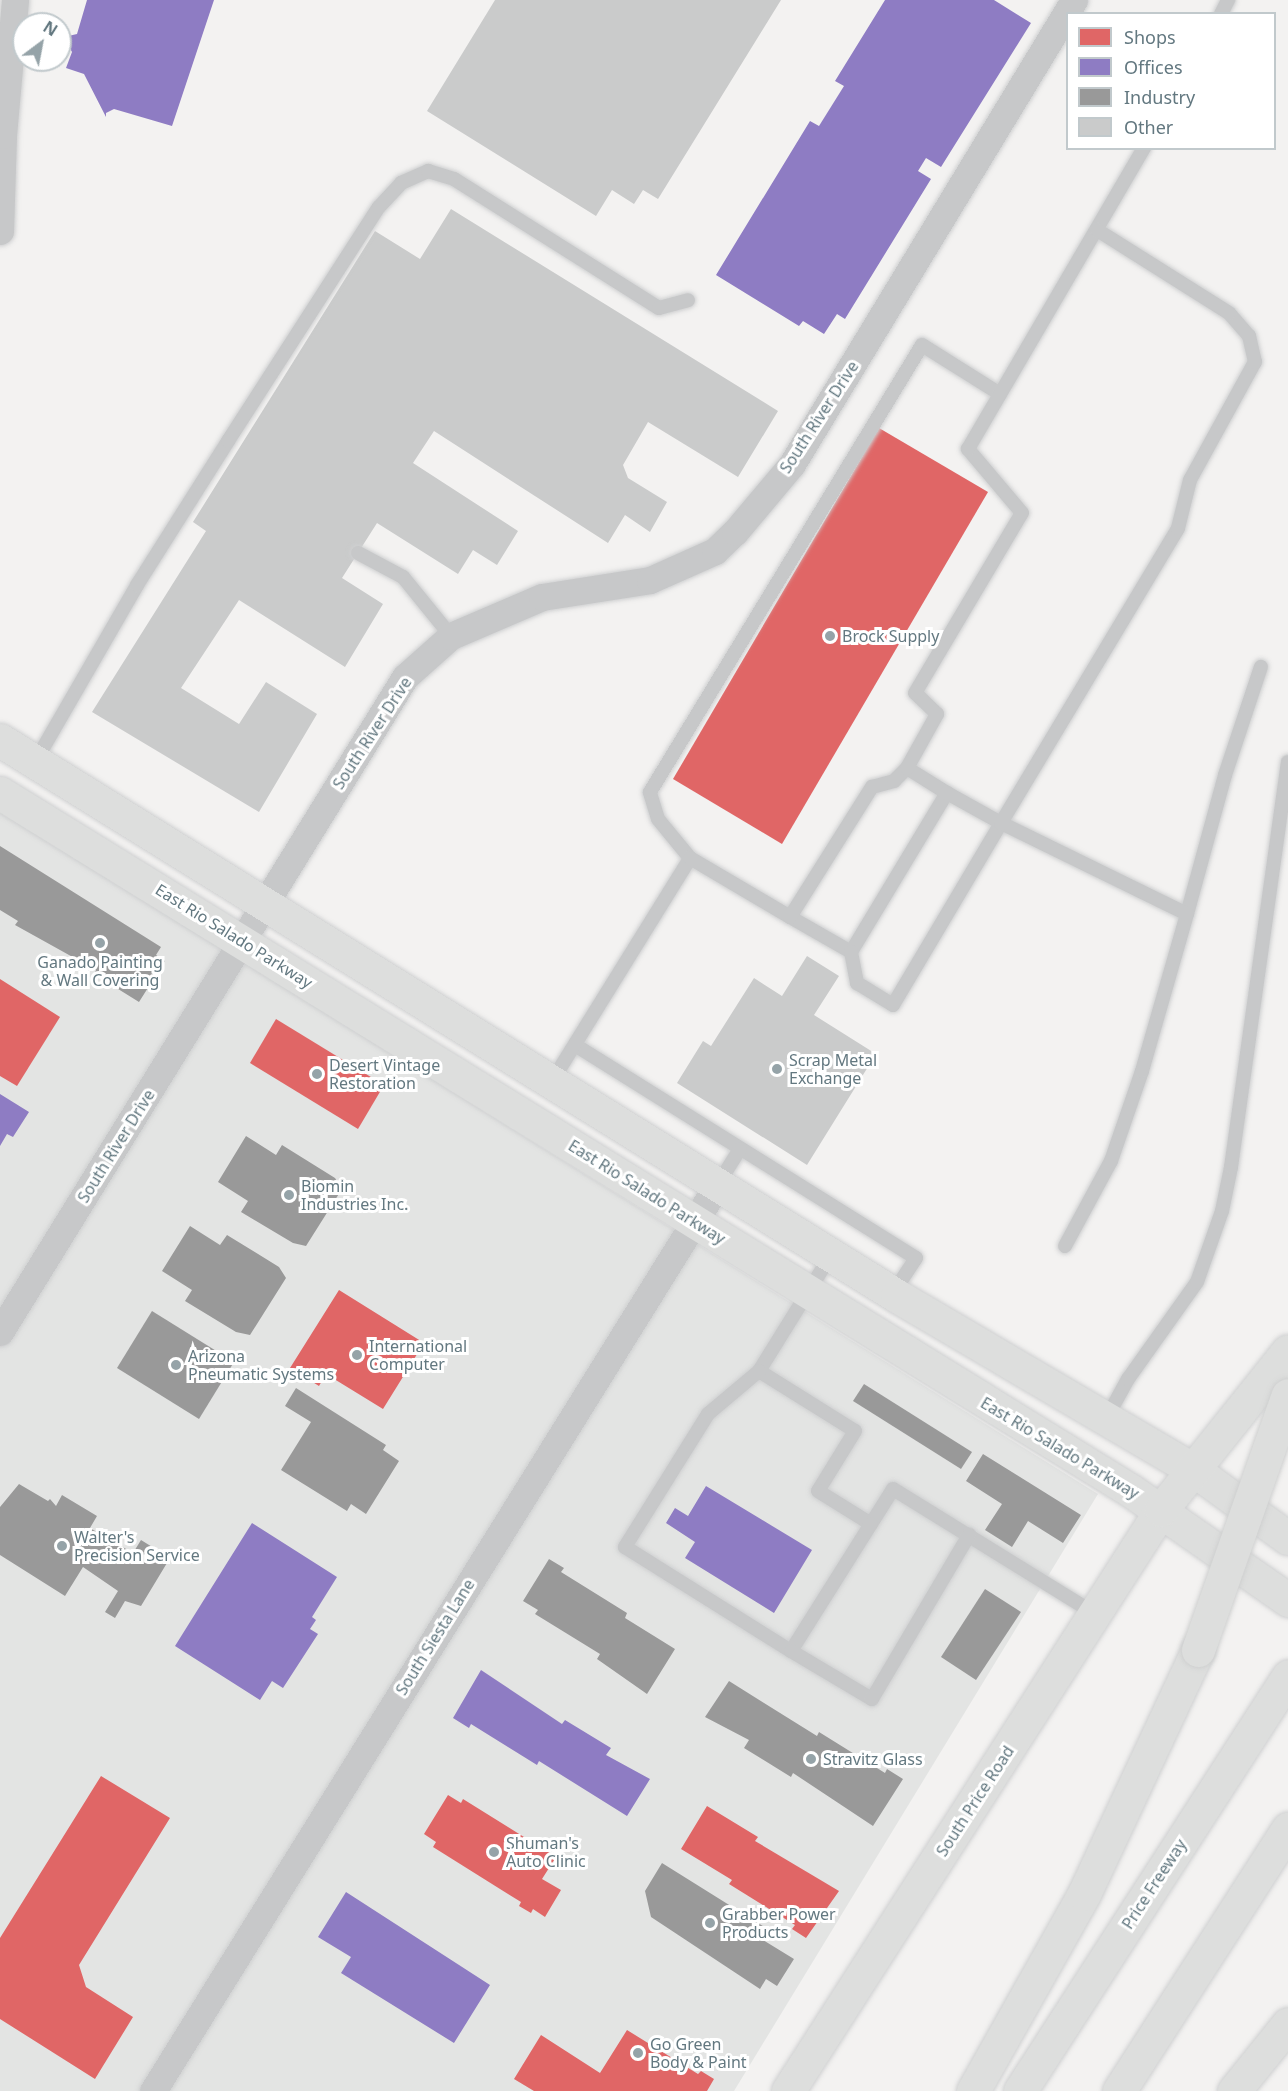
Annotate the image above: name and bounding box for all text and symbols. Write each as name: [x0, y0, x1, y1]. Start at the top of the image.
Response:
north arrow: [12, 12, 72, 72]
legend: [1066, 12, 1276, 150]
text: N: [39, 16, 62, 41]
text: Shops: [1124, 25, 1176, 49]
text: Offices: [1124, 55, 1183, 79]
text: Industry: [1124, 85, 1195, 109]
text: Other: [1124, 115, 1173, 139]
street label: South River Drive: [776, 357, 862, 477]
place label: Brock Supply: [842, 626, 939, 646]
marker: Brock Supply: [823, 629, 837, 643]
street label: South River Drive: [329, 673, 415, 793]
street label: East Rio Salado Parkway: [152, 880, 316, 992]
marker: Ganado Painting & Wall Covering: [93, 936, 107, 950]
place label: Ganado Painting & Wall Covering: [37, 952, 163, 990]
place label: Scrap Metal Exchange: [789, 1050, 877, 1088]
place label: Desert Vintage Restoration: [329, 1055, 440, 1093]
marker: Scrap Metal Exchange: [770, 1062, 784, 1076]
marker: Desert Vintage Restoration: [310, 1067, 324, 1081]
street label: South River Drive: [73, 1086, 159, 1206]
street label: East Rio Salado Parkway: [565, 1136, 729, 1248]
place label: Biomin Industries Inc.: [301, 1176, 408, 1214]
marker: Biomin Industries Inc.: [282, 1188, 296, 1202]
place label: International Computer: [369, 1336, 467, 1374]
place label: Arizona Pneumatic Systems: [188, 1346, 334, 1384]
marker: International Computer: [350, 1348, 364, 1362]
marker: Arizona Pneumatic Systems: [169, 1358, 183, 1372]
street label: East Rio Salado Parkway: [977, 1393, 1143, 1503]
place label: Walter's Precision Service: [74, 1527, 200, 1565]
marker: Walter's Precision Service: [55, 1539, 69, 1553]
street label: South Siesta Lane: [392, 1576, 478, 1698]
street label: South Price Road: [932, 1742, 1018, 1860]
place label: Stravitz Glass: [823, 1749, 923, 1769]
marker: Stravitz Glass: [804, 1752, 818, 1766]
place label: Shuman's Auto Clinic: [506, 1833, 586, 1871]
street label: Price Freeway: [1118, 1835, 1190, 1933]
marker: Shuman's Auto Clinic: [487, 1845, 501, 1859]
place label: Grabber Power Products: [722, 1904, 836, 1942]
marker: Grabber Power Products: [703, 1916, 717, 1930]
place label: Go Green Body & Paint: [650, 2034, 747, 2072]
marker: Go Green Body & Paint: [631, 2046, 645, 2060]

